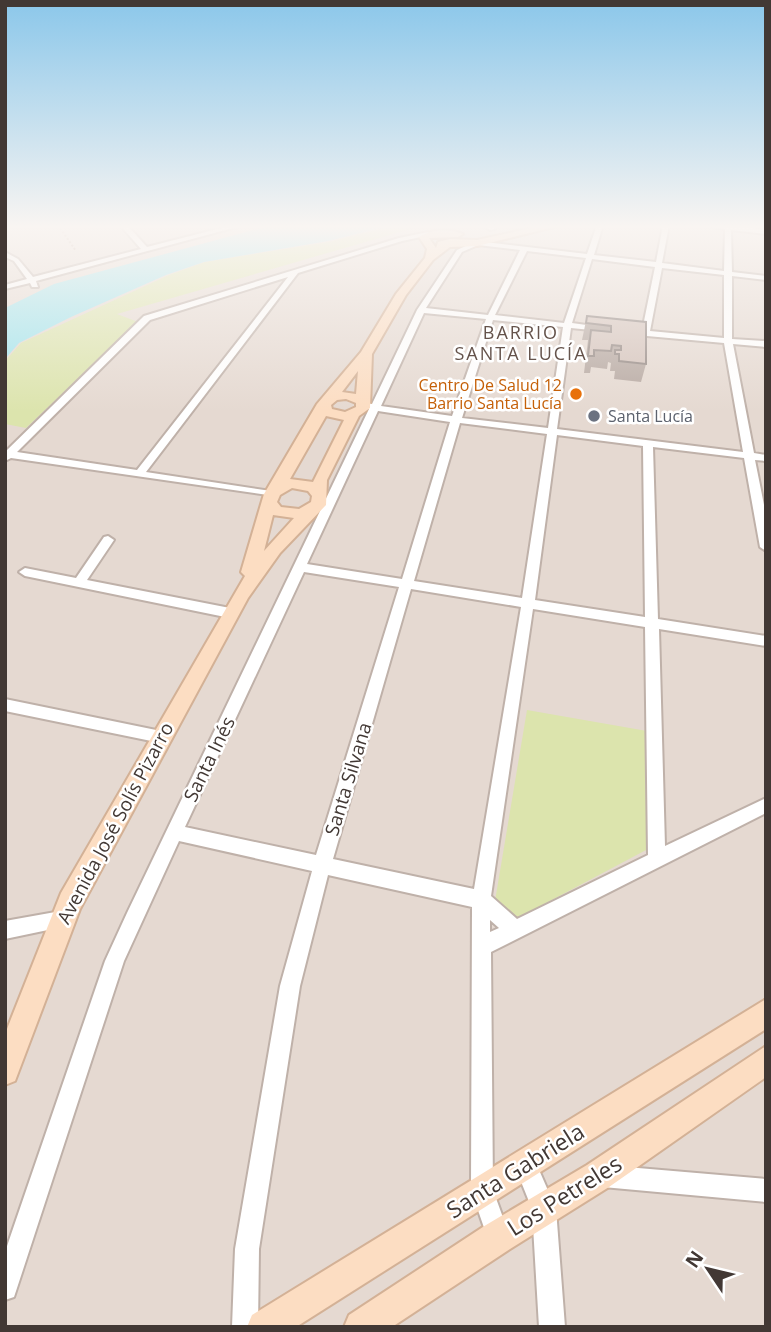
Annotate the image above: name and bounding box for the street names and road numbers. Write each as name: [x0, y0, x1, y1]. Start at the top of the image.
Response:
street label: Santa Inés: [177, 712, 241, 806]
street label: Avenida José Solís Pizarro: [51, 718, 179, 928]
street label: Santa Silvana: [318, 719, 378, 839]
street label: Santa Gabriela: [440, 1115, 590, 1225]
street label: Los Petreles: [501, 1147, 627, 1243]

